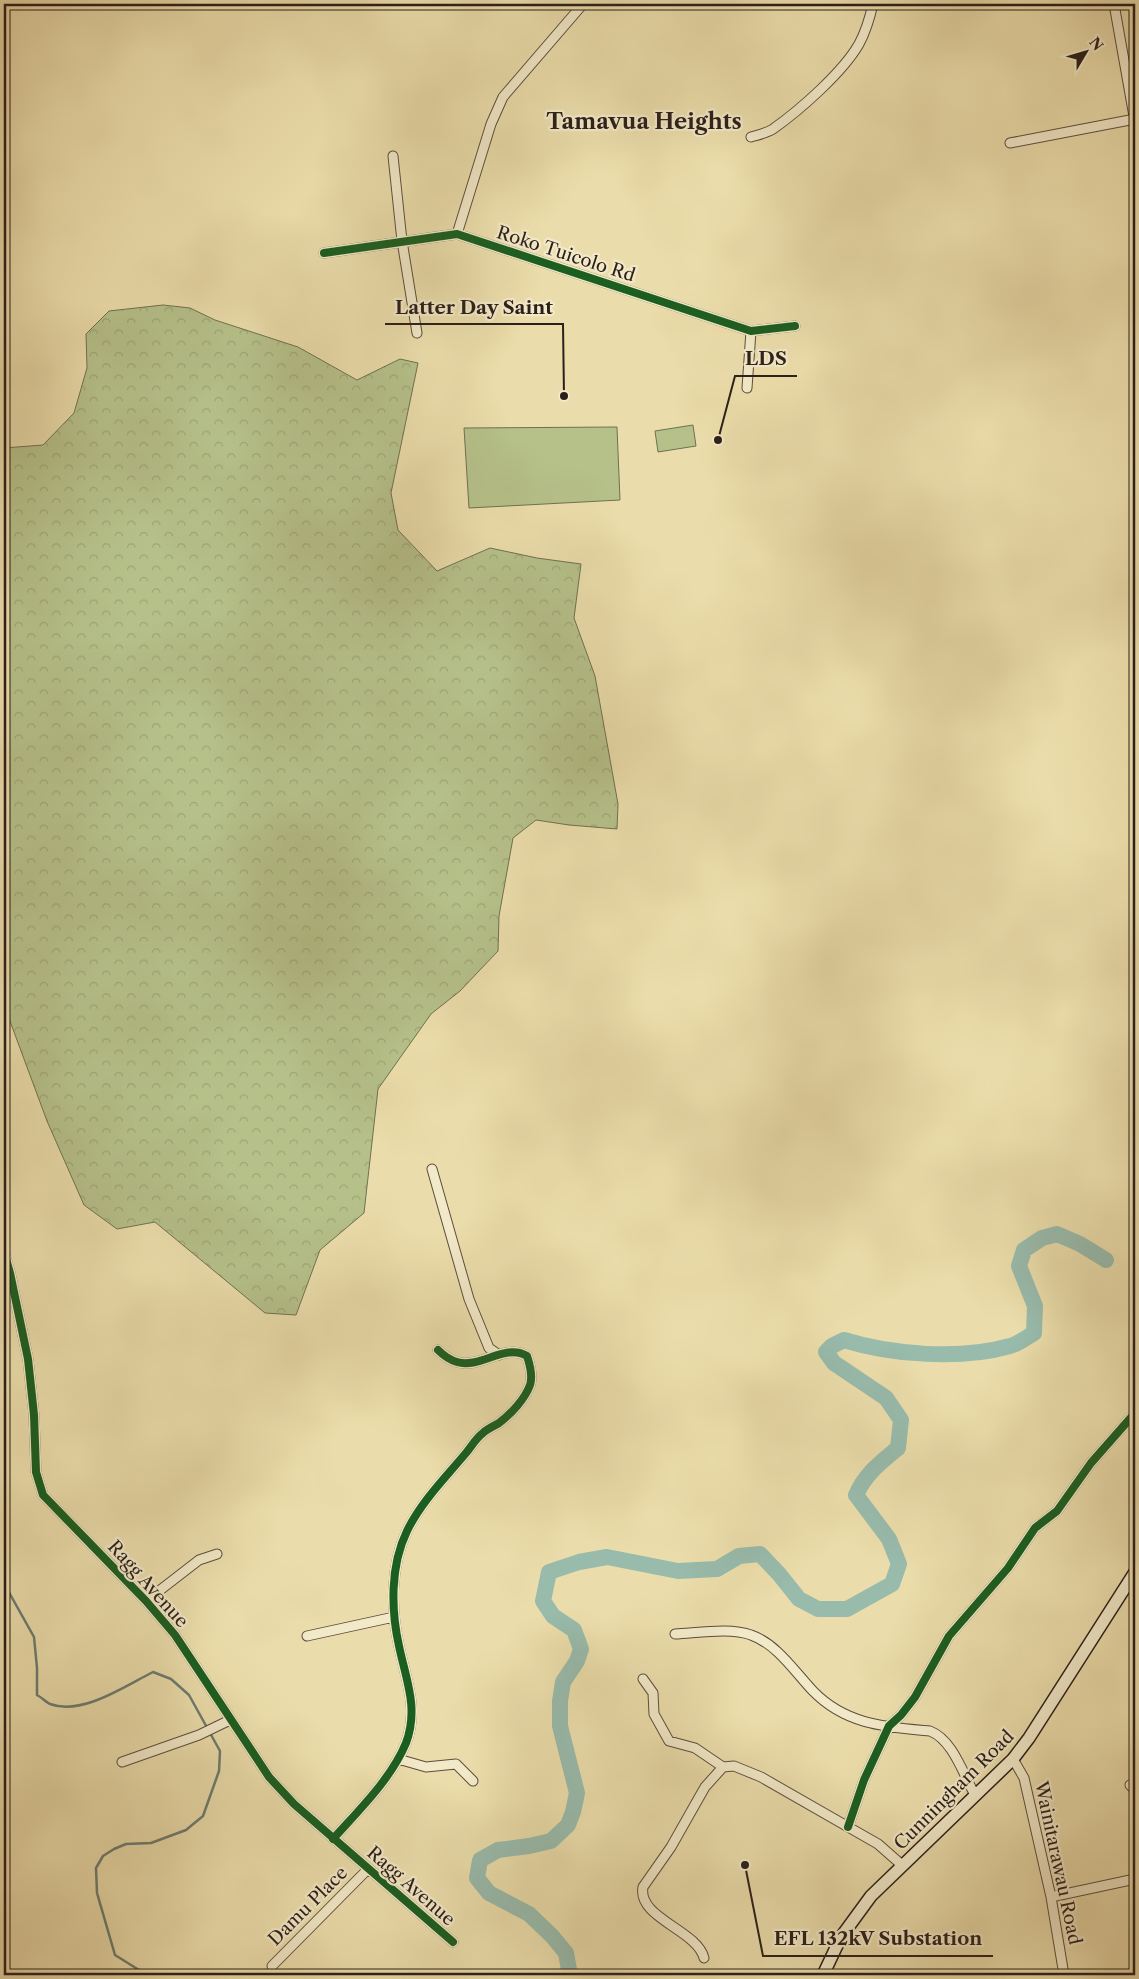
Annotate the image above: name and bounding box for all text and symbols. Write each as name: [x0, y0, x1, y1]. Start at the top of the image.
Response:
north arrow: [1062, 28, 1112, 78]
text: N: [1085, 34, 1107, 54]
district label: Tamavua Heights: [546, 108, 742, 135]
street label: Roko Tuicolo Rd: [494, 221, 638, 287]
callout: Latter Day Saint: [385, 290, 563, 324]
text: Latter Day Saint: [395, 296, 553, 319]
callout: LDS: [735, 342, 797, 376]
text: LDS: [745, 347, 787, 370]
street label: Ragg Avenue: [103, 1536, 193, 1632]
street label: Cunningham Road: [889, 1725, 1019, 1855]
street label: Wainitarawau Road: [1030, 1778, 1086, 1947]
street label: Ragg Avenue: [362, 1842, 460, 1930]
street label: Damu Place: [264, 1862, 352, 1950]
callout: EFL 132kV Substation: [763, 1922, 993, 1956]
text: EFL 132kV Substation: [774, 1927, 982, 1950]

